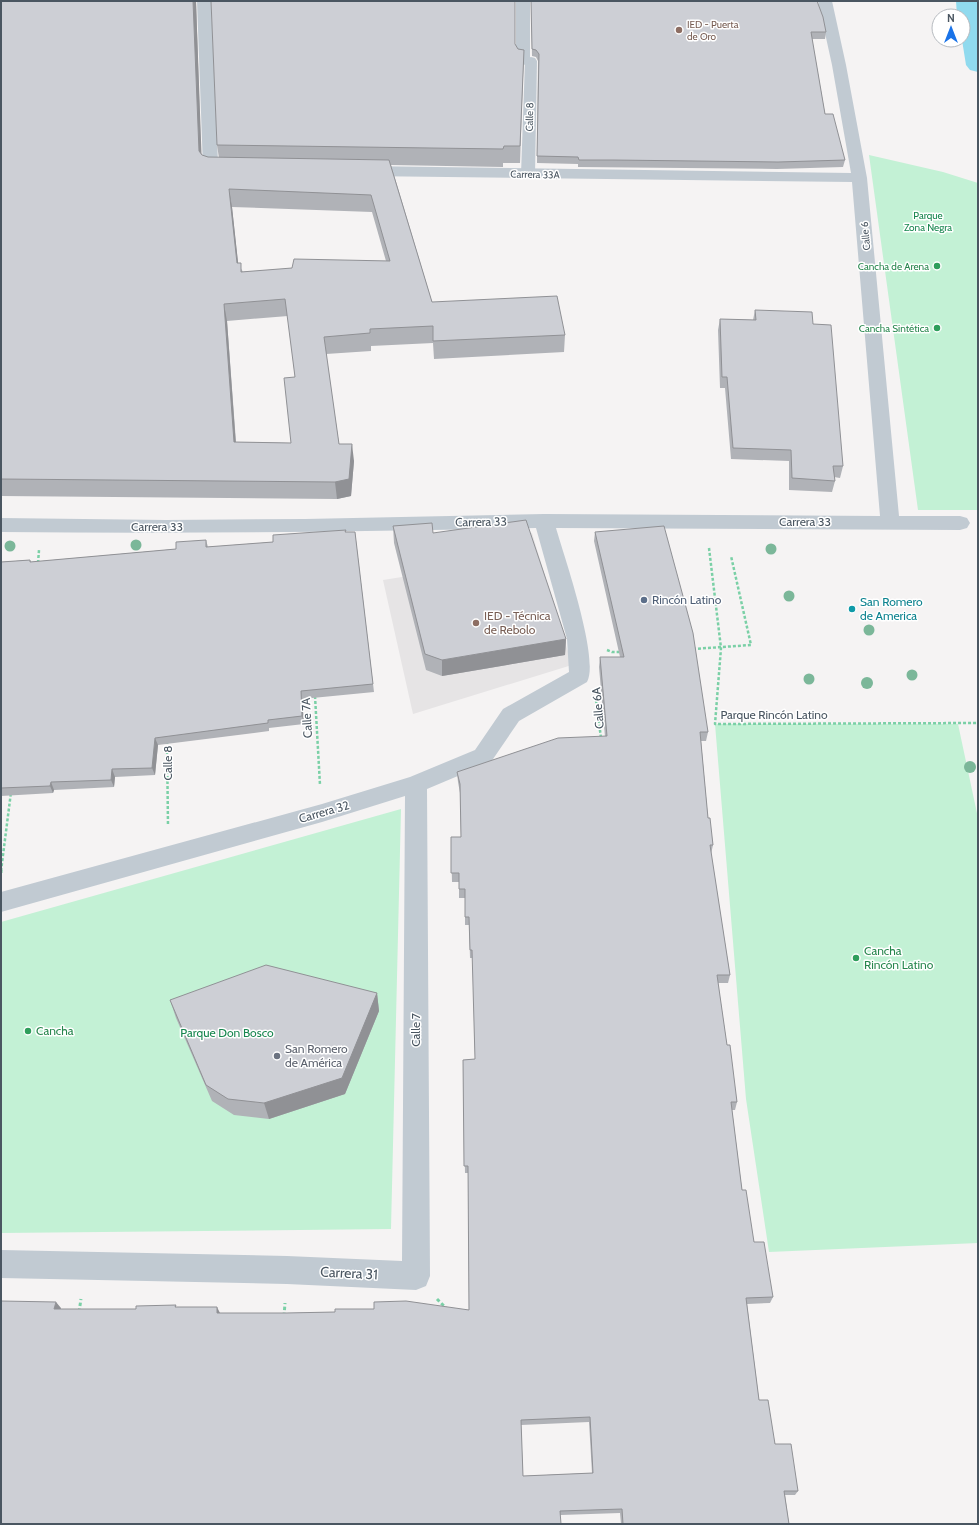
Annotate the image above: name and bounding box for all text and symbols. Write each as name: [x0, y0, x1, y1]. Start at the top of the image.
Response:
north arrow: [931, 8, 971, 48]
text: N: [947, 11, 955, 25]
place label: IED - Puerta de Oro: [687, 18, 739, 43]
marker: IED - Puerta de Oro: [674, 25, 684, 35]
street label: Calle 8: [523, 102, 536, 132]
street label: Carrera 33A: [510, 168, 561, 181]
park label: Parque Zona Negra: [904, 209, 952, 234]
street label: Calle 6: [858, 221, 873, 251]
place label: Cancha de Arena: [858, 260, 929, 273]
marker: Cancha de Arena: [932, 261, 942, 271]
place label: Cancha Sintética: [859, 322, 929, 335]
marker: Cancha Sintética: [932, 323, 942, 333]
street label: Carrera 33: [455, 514, 507, 529]
street label: Carrera 33: [779, 514, 831, 529]
street label: Carrera 33: [131, 519, 183, 534]
place label: Rincón Latino: [652, 592, 722, 607]
place label: San Romero de America: [860, 594, 923, 623]
marker: Rincón Latino: [639, 595, 649, 605]
marker: San Romero de America: [847, 604, 857, 614]
place label: IED - Técnica de Rebolo: [484, 608, 551, 637]
marker: IED - Técnica de Rebolo: [471, 618, 481, 628]
street label: Calle 6A: [588, 686, 607, 730]
street label: Calle 7A: [298, 697, 315, 739]
street label: Parque Rincón Latino: [720, 707, 828, 722]
street label: Calle 8: [160, 746, 175, 780]
street label: Carrera 32: [297, 797, 351, 826]
place label: Cancha Rincón Latino: [864, 943, 934, 972]
marker: Cancha Rincón Latino: [851, 953, 861, 963]
street label: Calle 7: [408, 1013, 423, 1047]
place label: Cancha: [36, 1023, 74, 1038]
park label: Parque Don Bosco: [180, 1025, 274, 1040]
marker: Cancha: [23, 1026, 33, 1036]
place label: San Romero de América: [285, 1041, 348, 1070]
marker: San Romero de América: [272, 1051, 282, 1061]
street label: Carrera 31: [320, 1263, 378, 1283]

